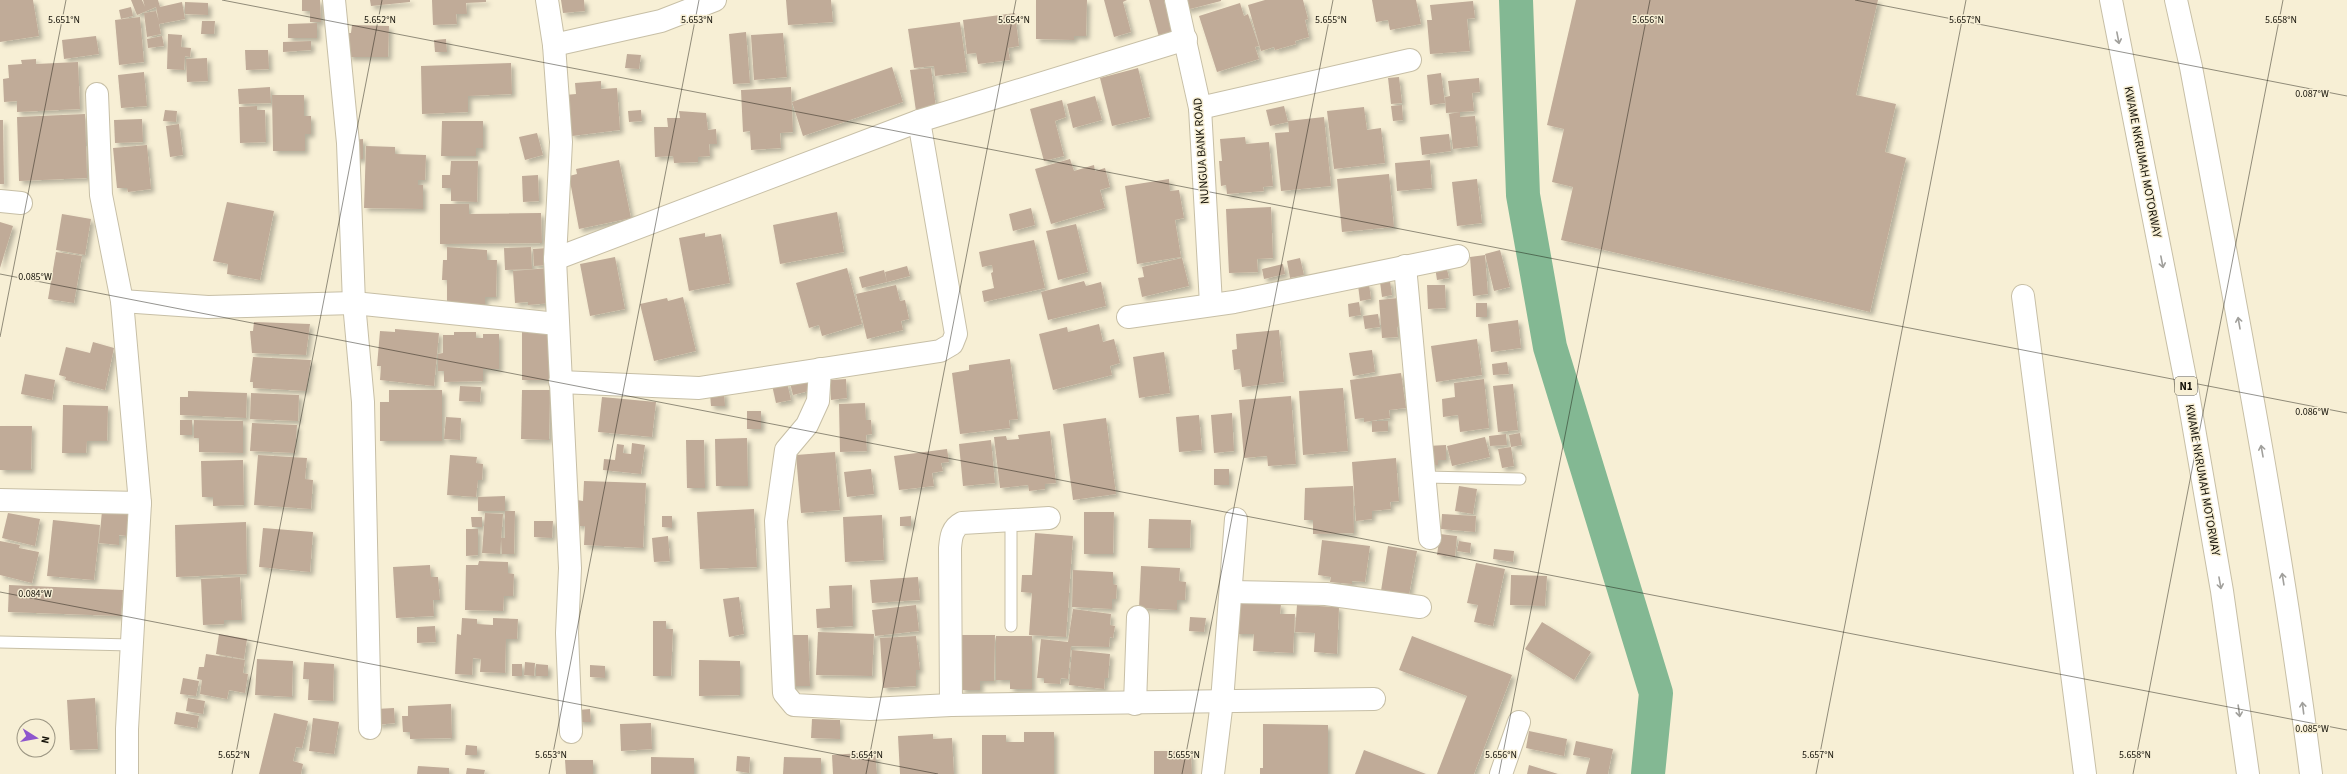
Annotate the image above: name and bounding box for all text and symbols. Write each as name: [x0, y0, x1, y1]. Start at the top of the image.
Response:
text: 5.651°N: [48, 13, 80, 27]
text: 5.652°N: [364, 13, 396, 27]
text: 5.653°N: [681, 13, 713, 27]
text: 5.654°N: [998, 13, 1030, 27]
text: 5.655°N: [1315, 13, 1347, 27]
text: 5.656°N: [1632, 13, 1664, 27]
text: 5.657°N: [1949, 13, 1981, 27]
text: 5.658°N: [2265, 13, 2297, 27]
one-way arrow: [2115, 31, 2123, 44]
street label: KWAME NKRUMAH MOTORWAY: [2119, 85, 2166, 240]
text: 0.087°W: [2295, 87, 2329, 101]
street label: NUNGUA BANK ROAD: [1189, 97, 1214, 205]
one-way arrow: [2159, 255, 2167, 268]
text: 0.085°W: [18, 270, 52, 284]
one-way arrow: [2234, 317, 2242, 330]
road number: N1: [2175, 377, 2197, 395]
street label: KWAME NKRUMAH MOTORWAY: [2181, 403, 2224, 558]
text: 0.086°W: [2295, 405, 2329, 419]
one-way arrow: [2258, 445, 2266, 458]
one-way arrow: [2279, 573, 2287, 586]
one-way arrow: [2216, 576, 2224, 589]
text: 0.084°W: [18, 587, 52, 601]
one-way arrow: [2299, 701, 2306, 714]
one-way arrow: [2235, 704, 2243, 717]
north arrow: [16, 718, 56, 758]
text: 0.085°W: [2295, 722, 2329, 736]
text: N: [37, 735, 53, 745]
text: 5.652°N: [218, 748, 250, 762]
text: 5.653°N: [535, 748, 567, 762]
text: 5.654°N: [851, 748, 883, 762]
text: 5.655°N: [1168, 748, 1200, 762]
text: 5.656°N: [1485, 748, 1517, 762]
text: 5.657°N: [1802, 748, 1834, 762]
text: 5.658°N: [2119, 748, 2151, 762]

